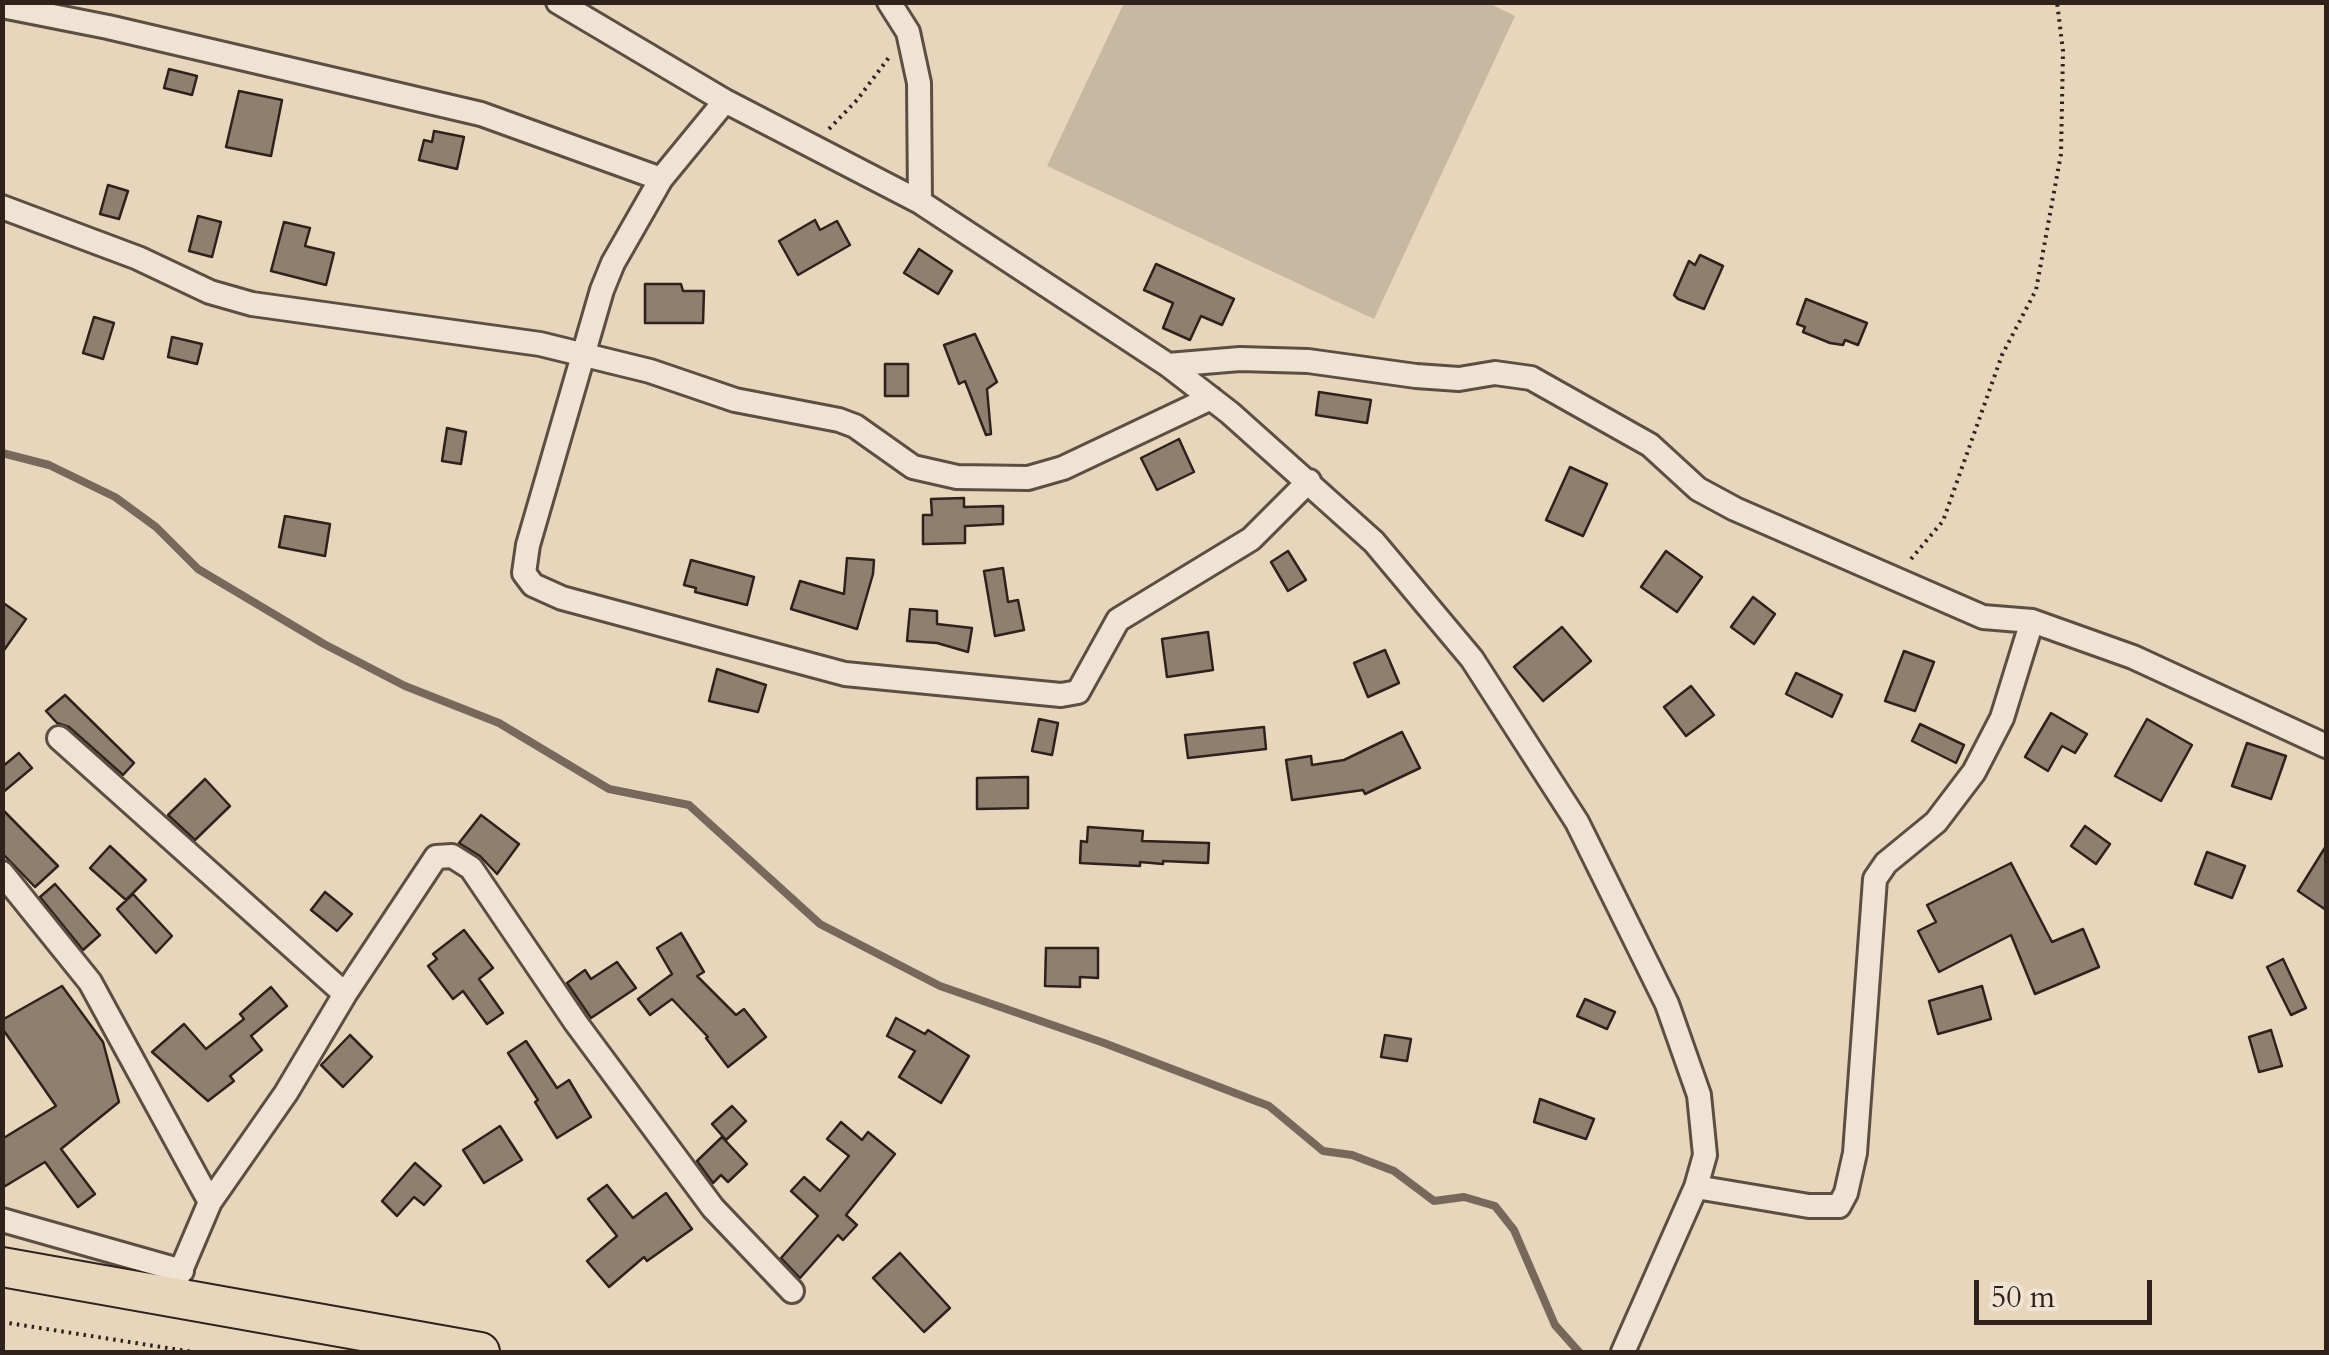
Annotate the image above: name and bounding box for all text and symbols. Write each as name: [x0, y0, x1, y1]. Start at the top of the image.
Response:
scale bar: [1979, 1260, 2156, 1322]
text: 50 m: [1991, 1277, 2055, 1318]

